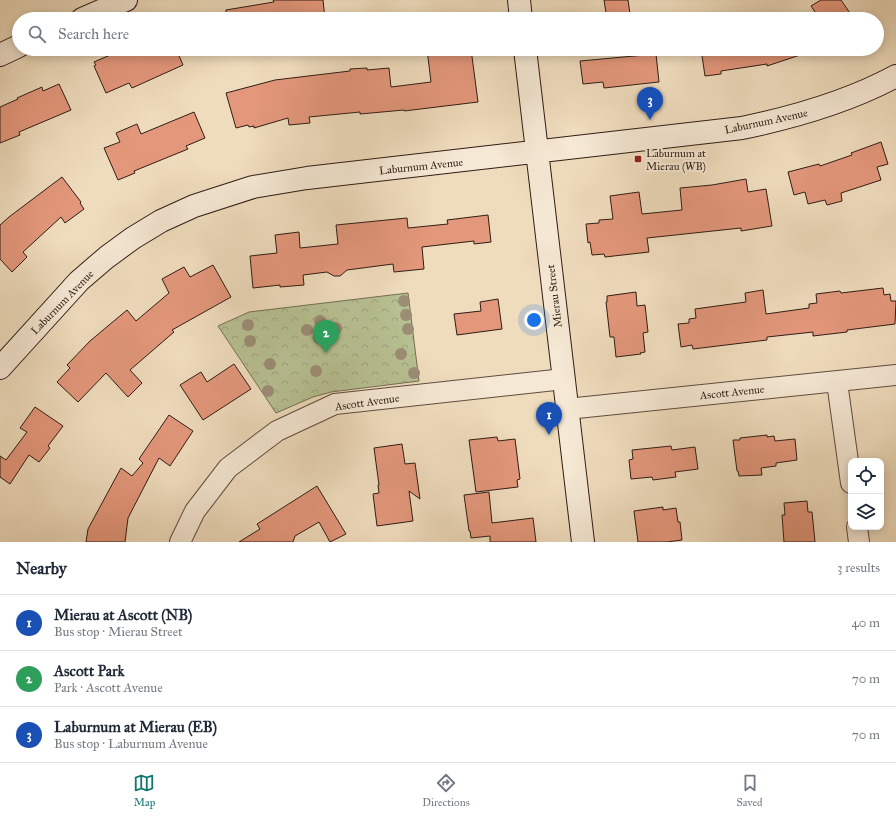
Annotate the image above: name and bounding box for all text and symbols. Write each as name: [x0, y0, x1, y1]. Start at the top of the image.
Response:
search box: [12, 12, 884, 56]
icon: search: [26, 23, 48, 45]
text: Search here: [58, 25, 129, 43]
pin: 3: [637, 87, 663, 120]
street label: Laburnum Avenue: [723, 106, 809, 137]
place label: Laburnum at Mierau (WB): [646, 147, 706, 173]
marker: Laburnum at Mierau (WB): [633, 154, 643, 164]
street label: Laburnum Avenue: [378, 156, 464, 177]
street label: Mierau Street: [544, 264, 565, 328]
street label: Laburnum Avenue: [28, 267, 97, 337]
your location: [524, 310, 544, 330]
pin: 2: [313, 320, 339, 353]
street label: Ascott Avenue: [698, 383, 765, 402]
street label: Ascott Avenue: [333, 391, 401, 414]
pin: 1: [536, 402, 562, 435]
map controls: [848, 458, 884, 530]
button: locate: [848, 458, 884, 494]
button: layers: [848, 494, 884, 530]
text: Nearby: [16, 558, 67, 579]
text: 3 results: [837, 560, 880, 576]
text: Mierau at Ascott (NB): [54, 606, 192, 624]
text: 1: [26, 615, 32, 631]
text: 40 m: [851, 615, 880, 631]
text: Bus stop · Mierau Street: [54, 624, 183, 640]
text: Ascott Park: [54, 662, 125, 680]
text: 2: [26, 671, 32, 687]
text: 70 m: [852, 671, 880, 687]
text: Park · Ascott Avenue: [54, 680, 163, 696]
text: Laburnum at Mierau (EB): [54, 718, 217, 736]
text: 3: [26, 727, 32, 743]
text: 70 m: [852, 727, 880, 743]
text: Bus stop · Laburnum Avenue: [54, 736, 208, 752]
tab: Map: [133, 772, 155, 809]
tab: Directions: [422, 772, 470, 809]
tab: Saved: [736, 772, 763, 809]

